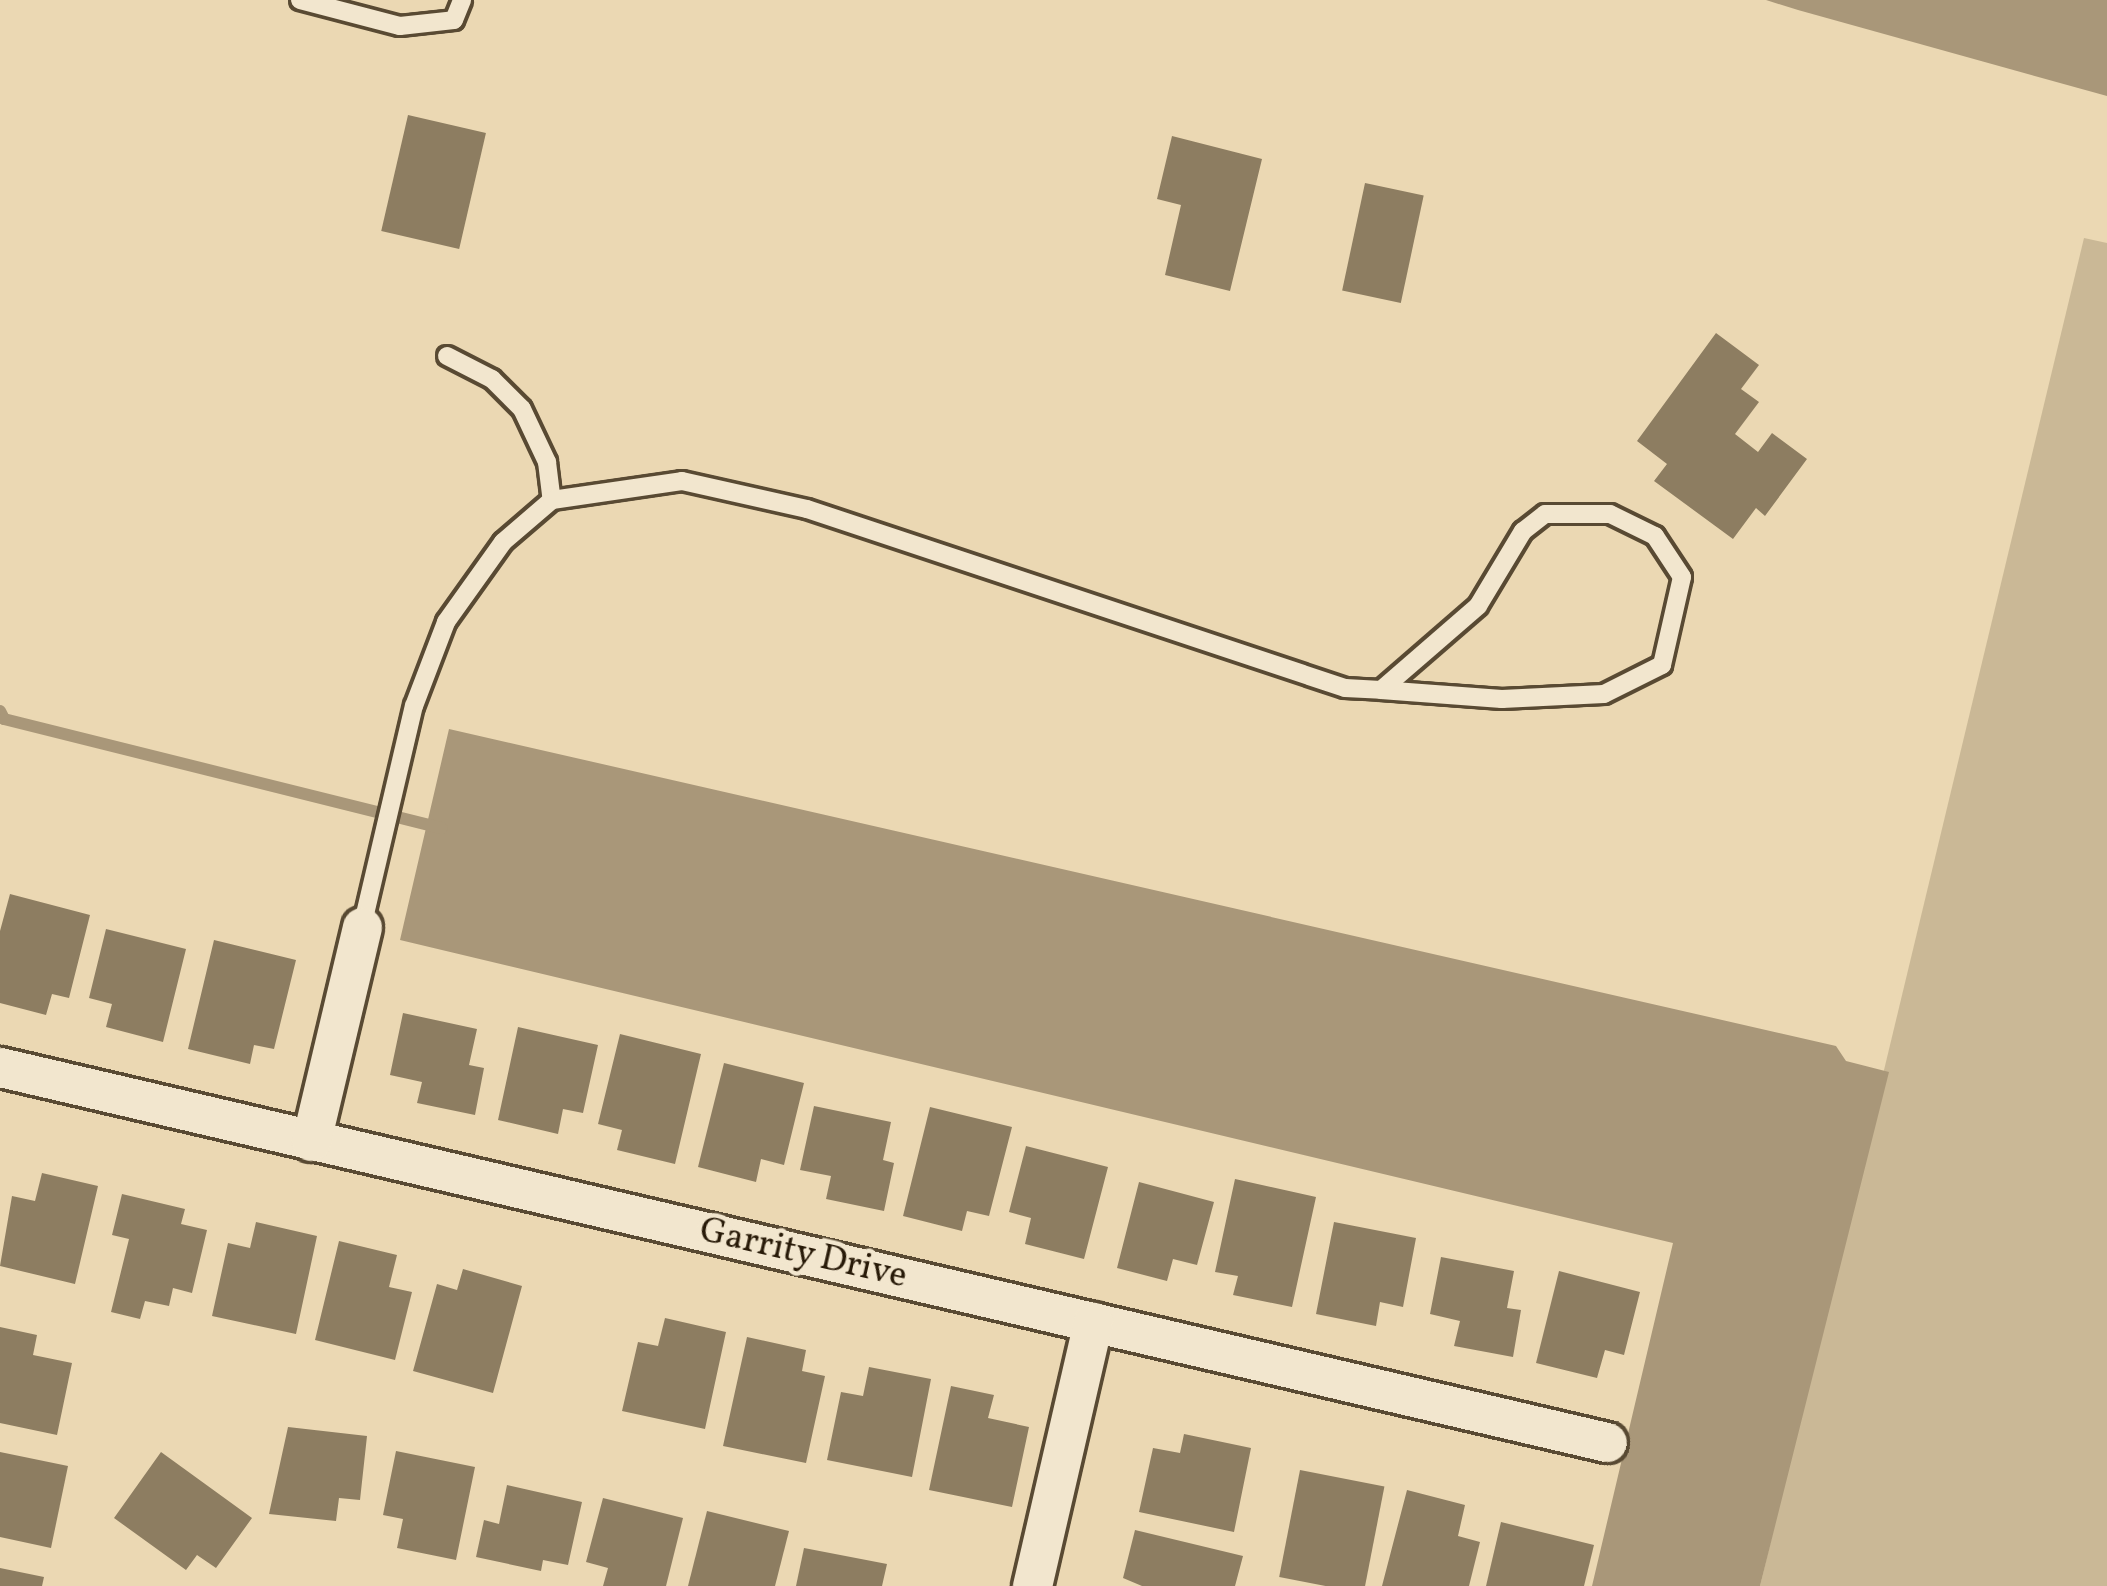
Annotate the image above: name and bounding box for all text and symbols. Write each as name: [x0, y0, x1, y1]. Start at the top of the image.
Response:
street label: Garrity Drive: [695, 1210, 911, 1300]

